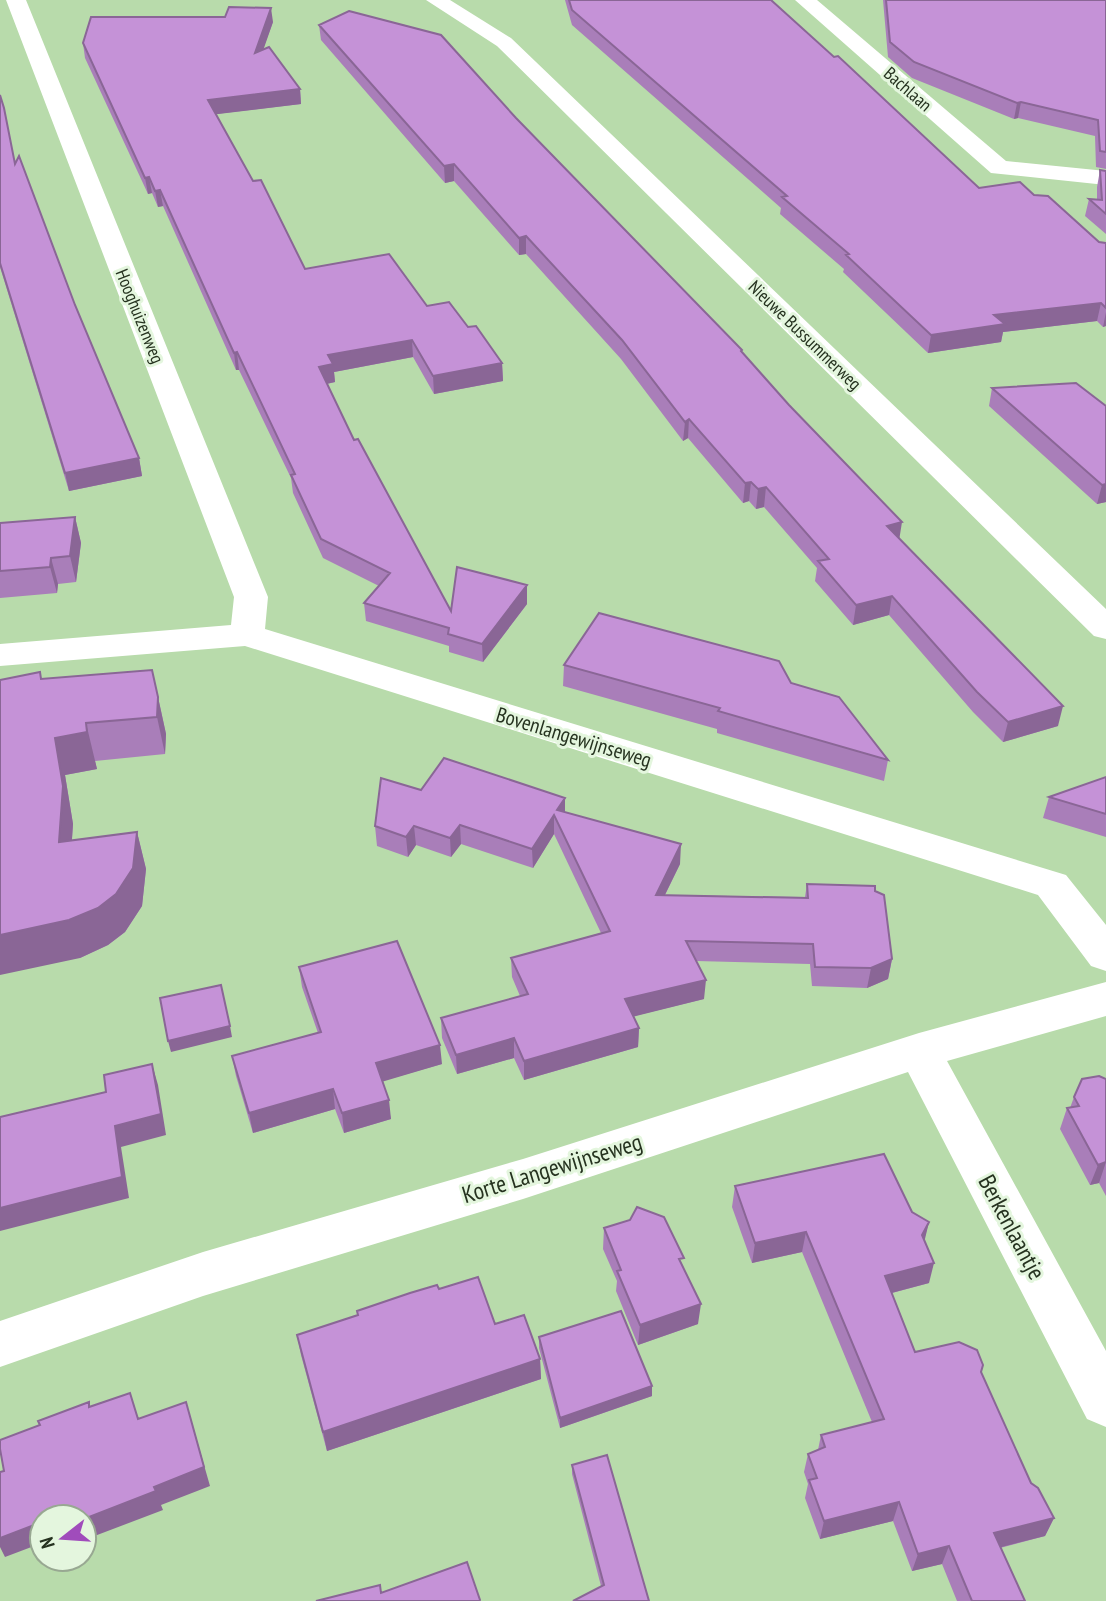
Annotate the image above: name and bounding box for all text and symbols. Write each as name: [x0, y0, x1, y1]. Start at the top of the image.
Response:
street label: Bachlaan: [879, 62, 937, 116]
street label: Hooghuizenweg: [111, 265, 169, 367]
street label: Nieuwe Bussummerweg: [744, 275, 866, 395]
street label: Bovenlangewijnseweg: [493, 701, 655, 773]
street label: Korte Langewijnseweg: [458, 1126, 646, 1210]
street label: Berkenlaantje: [971, 1169, 1053, 1285]
north arrow: [28, 1503, 98, 1573]
text: N: [34, 1535, 60, 1551]

